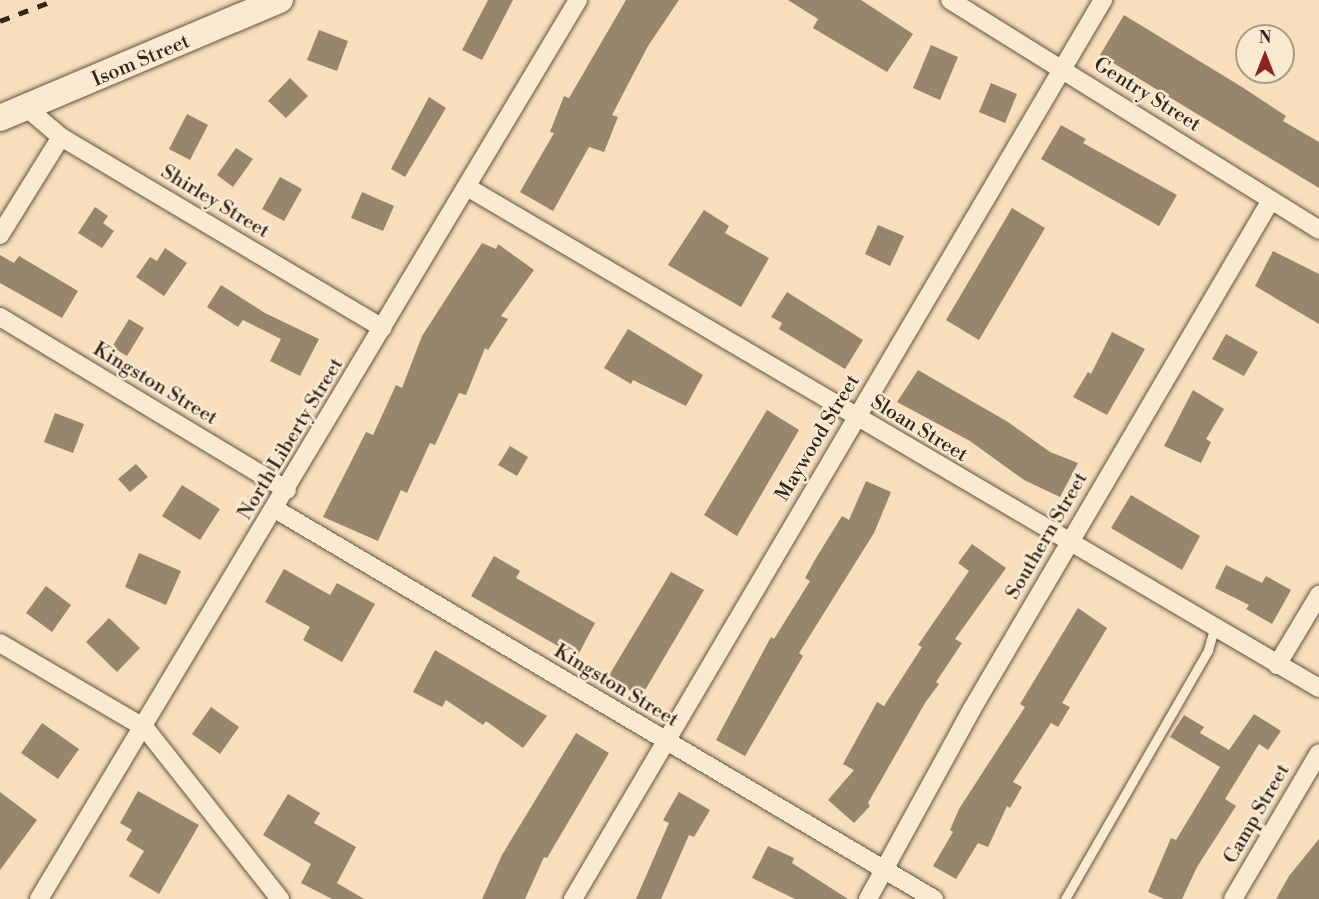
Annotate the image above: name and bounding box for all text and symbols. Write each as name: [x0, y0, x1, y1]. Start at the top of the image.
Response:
north arrow: [1235, 24, 1295, 84]
text: N: [1259, 28, 1271, 48]
street label: Isom Street: [89, 30, 193, 92]
street label: Gentry Street: [1089, 53, 1205, 137]
street label: Shirley Street: [156, 160, 274, 244]
street label: Kingston Street: [88, 337, 222, 431]
street label: North Liberty Street: [233, 354, 349, 524]
street label: Maywood Street: [771, 370, 865, 506]
street label: Sloan Street: [866, 391, 972, 467]
street label: Southern Street: [1001, 468, 1093, 604]
street label: Kingston Street: [549, 639, 683, 733]
street label: Camp Street: [1219, 760, 1295, 868]

